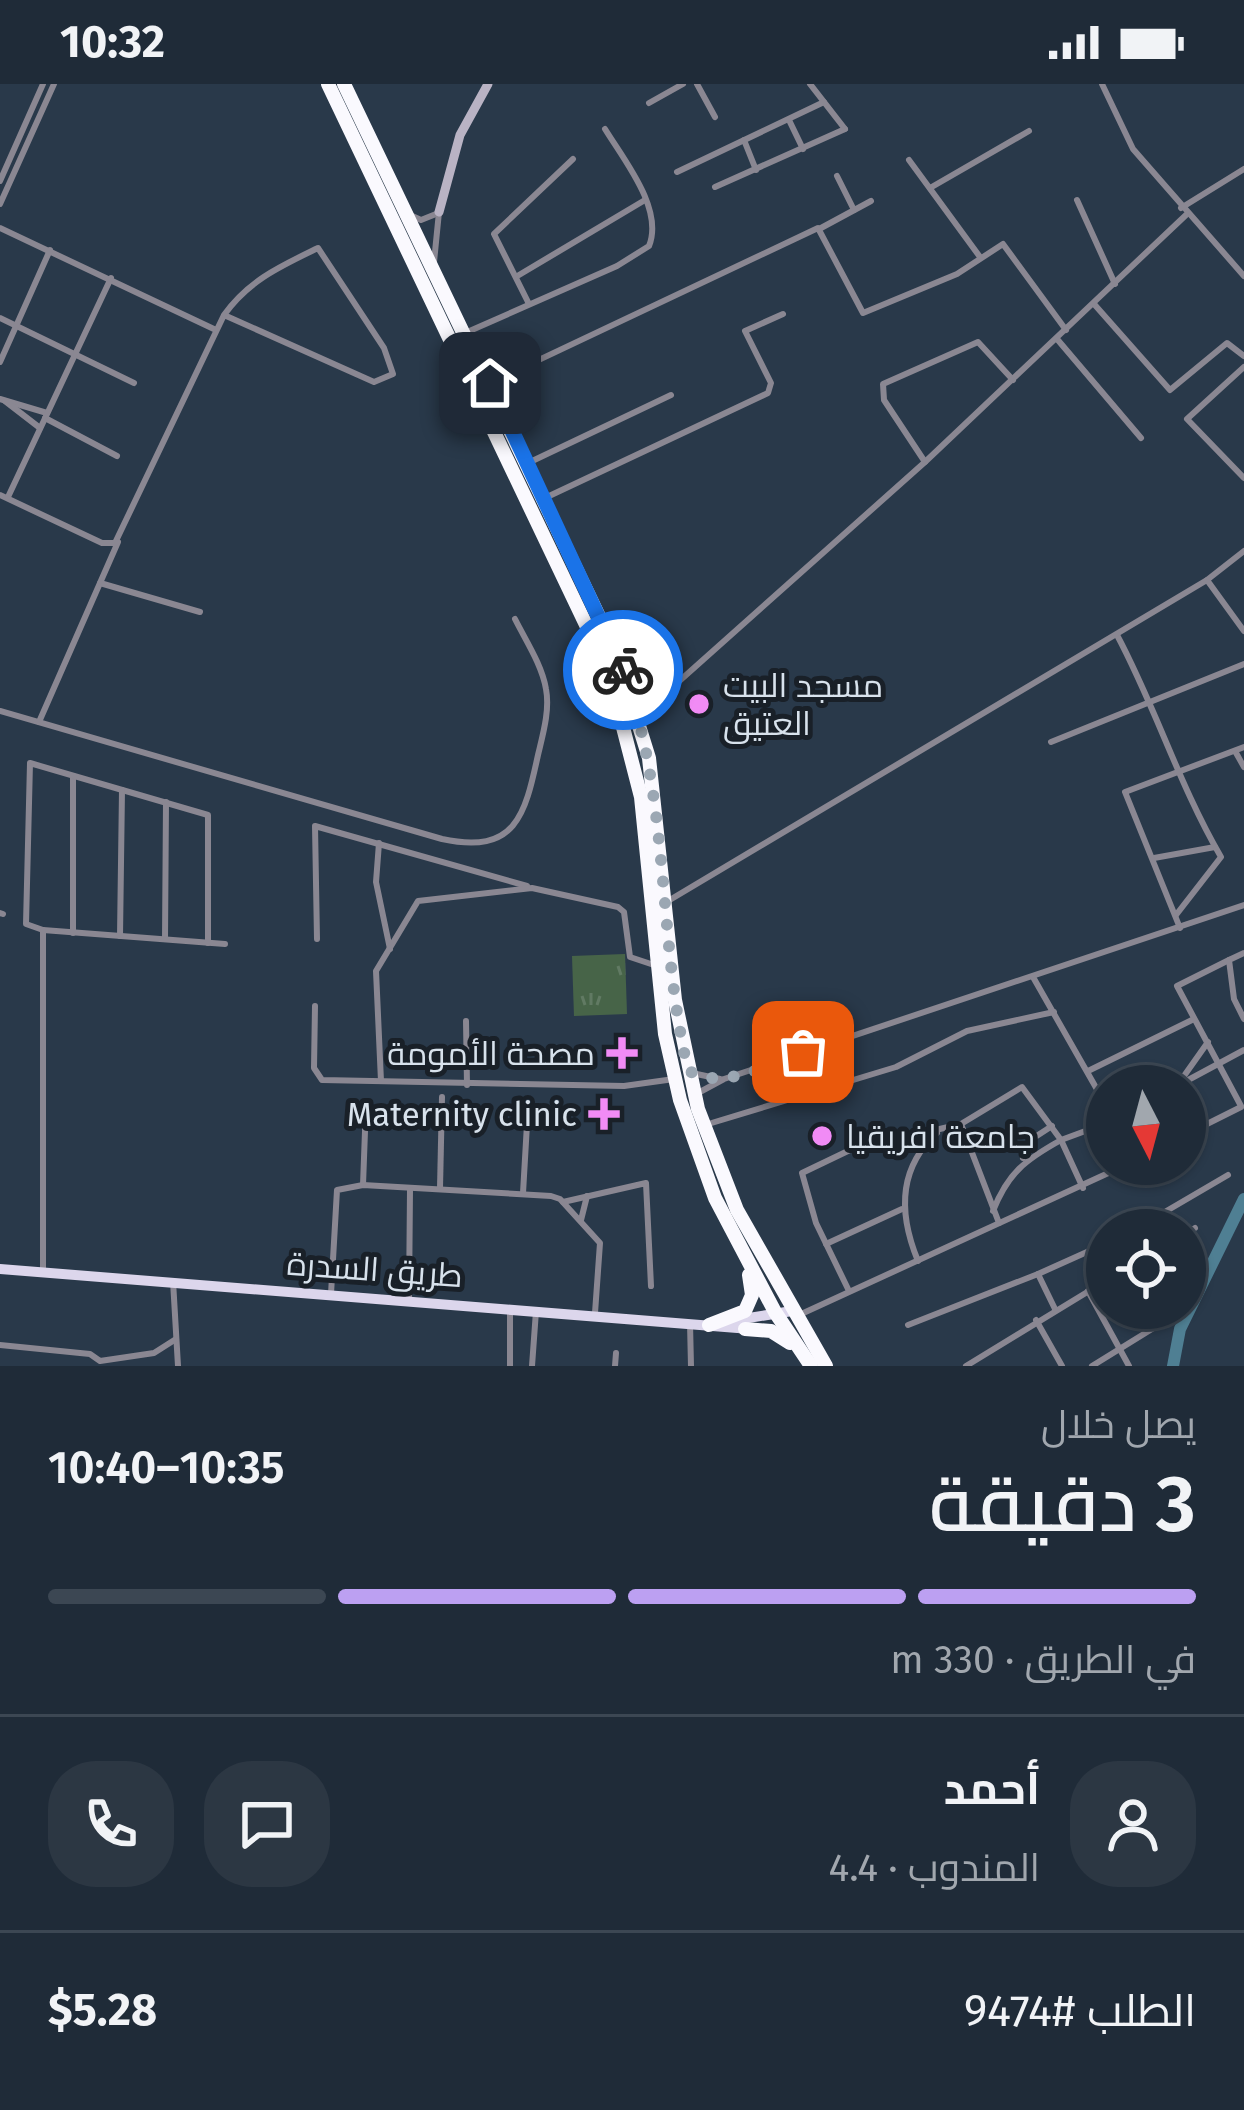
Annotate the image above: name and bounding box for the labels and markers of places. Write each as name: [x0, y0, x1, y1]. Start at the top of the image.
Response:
pin: [439, 332, 541, 434]
place label: مسجد البيت العتيق: [723, 666, 883, 744]
marker: مسجد البيت العتيق: [686, 691, 712, 717]
pin: [752, 1001, 854, 1103]
place label: مصحة الأمومة: [387, 1034, 595, 1074]
marker: مصحة الأمومة: [606, 1037, 638, 1069]
place label: Maternity clinic: [347, 1095, 577, 1135]
marker: Maternity clinic: [588, 1098, 620, 1130]
place label: جامعة افريقيا: [846, 1117, 1035, 1157]
marker: جامعة افريقيا: [809, 1123, 835, 1149]

